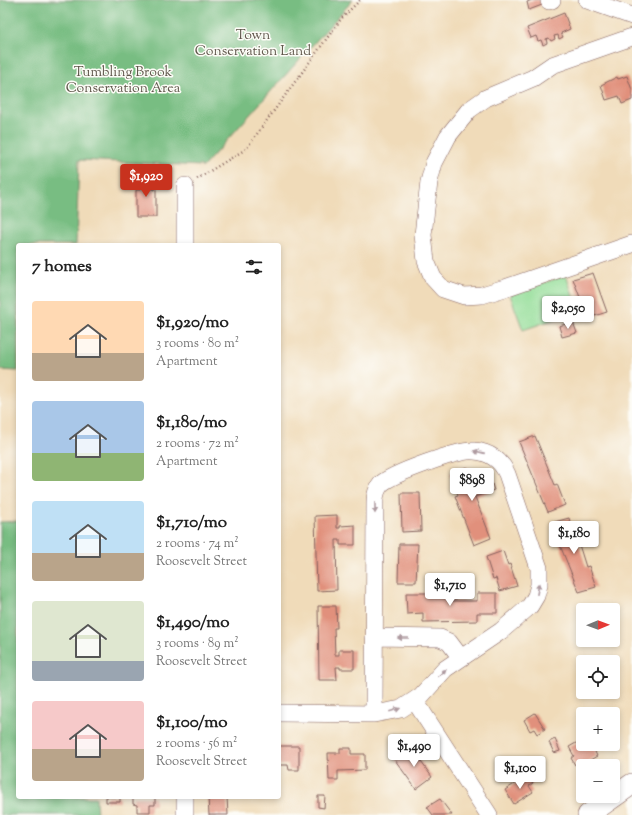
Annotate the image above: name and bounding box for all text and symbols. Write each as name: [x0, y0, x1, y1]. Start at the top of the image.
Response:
park label: Town Conservation Land: [195, 26, 311, 62]
park label: Tumbling Brook Conservation Area: [66, 63, 181, 99]
pin: $1,920: [113, 164, 179, 198]
text: $1,920: [129, 168, 163, 186]
text: 7 homes: [32, 255, 92, 279]
icon: filters: [243, 256, 265, 278]
pin: $2,050: [535, 296, 601, 330]
text: $2,050: [551, 300, 585, 318]
text: $1,920/mo: [156, 311, 229, 335]
icon: home: [64, 317, 112, 365]
text: 3 rooms · 80 m²: [156, 335, 239, 353]
text: Apartment: [156, 353, 217, 371]
text: $1,180/mo: [156, 411, 227, 435]
icon: home: [64, 417, 112, 465]
text: 2 rooms · 72 m²: [156, 435, 239, 453]
one-way arrow: [473, 449, 485, 455]
text: Apartment: [156, 453, 217, 471]
pin: $898: [448, 468, 496, 502]
text: $898: [459, 472, 485, 490]
one-way arrow: [372, 502, 378, 515]
text: $1,710/mo: [156, 511, 227, 535]
icon: home: [64, 517, 112, 565]
pin: $1,180: [541, 521, 607, 555]
text: $1,180: [558, 525, 590, 543]
text: 2 rooms · 74 m²: [156, 535, 239, 553]
text: Roosevelt Street: [156, 553, 247, 571]
pin: $1,710: [417, 573, 483, 607]
text: $1,710: [434, 577, 466, 595]
one-way arrow: [535, 583, 541, 595]
north arrow: [576, 603, 620, 647]
map controls: [576, 603, 620, 803]
text: $1,490/mo: [156, 611, 230, 635]
icon: home: [64, 617, 112, 665]
text: 3 rooms · 89 m²: [156, 635, 239, 653]
one-way arrow: [396, 635, 409, 641]
text: Roosevelt Street: [156, 653, 247, 671]
button: locate: [576, 655, 620, 699]
one-way arrow: [436, 668, 447, 677]
one-way arrow: [390, 707, 402, 713]
button: +: [576, 707, 620, 751]
text: $1,100/mo: [156, 711, 227, 735]
icon: home: [64, 717, 112, 765]
pin: $1,490: [381, 734, 447, 768]
text: 2 rooms · 56 m²: [156, 735, 237, 753]
text: $1,490: [397, 738, 431, 756]
text: Roosevelt Street: [156, 753, 247, 771]
pin: $1,100: [487, 756, 553, 790]
button: −: [576, 759, 620, 803]
text: $1,100: [504, 760, 536, 778]

